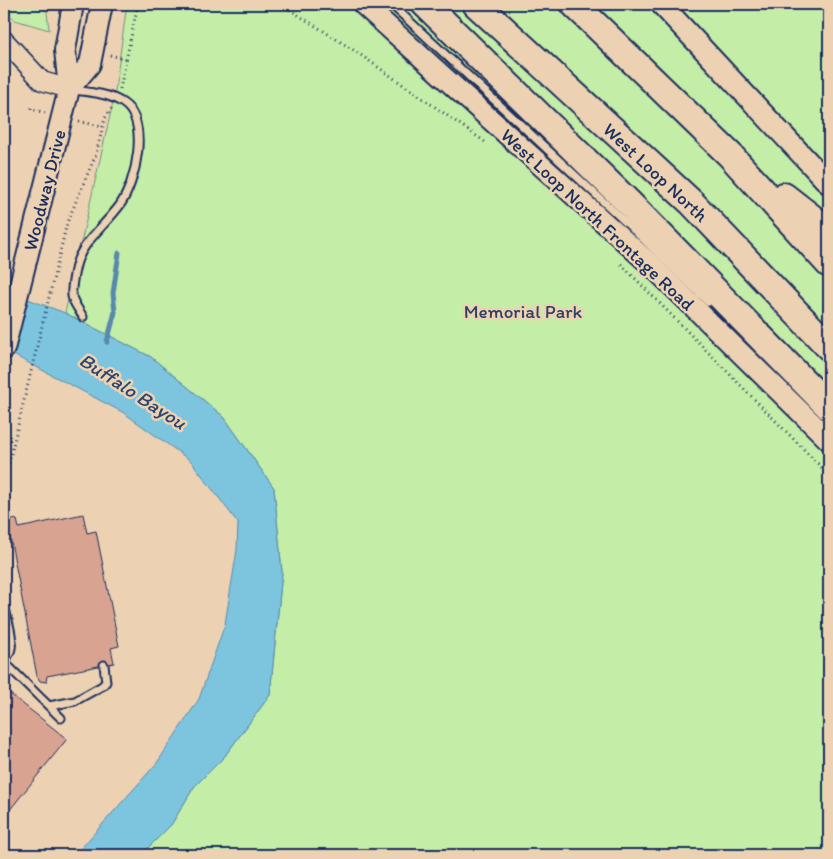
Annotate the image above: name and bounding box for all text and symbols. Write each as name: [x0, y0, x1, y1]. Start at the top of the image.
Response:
street label: West Loop North: [598, 118, 713, 227]
street label: West Loop North Frontage Road: [496, 123, 699, 315]
street label: Woodway Drive: [18, 127, 71, 253]
park label: Memorial Park: [464, 300, 583, 323]
water label: Buffalo Bayou: [75, 348, 192, 435]

